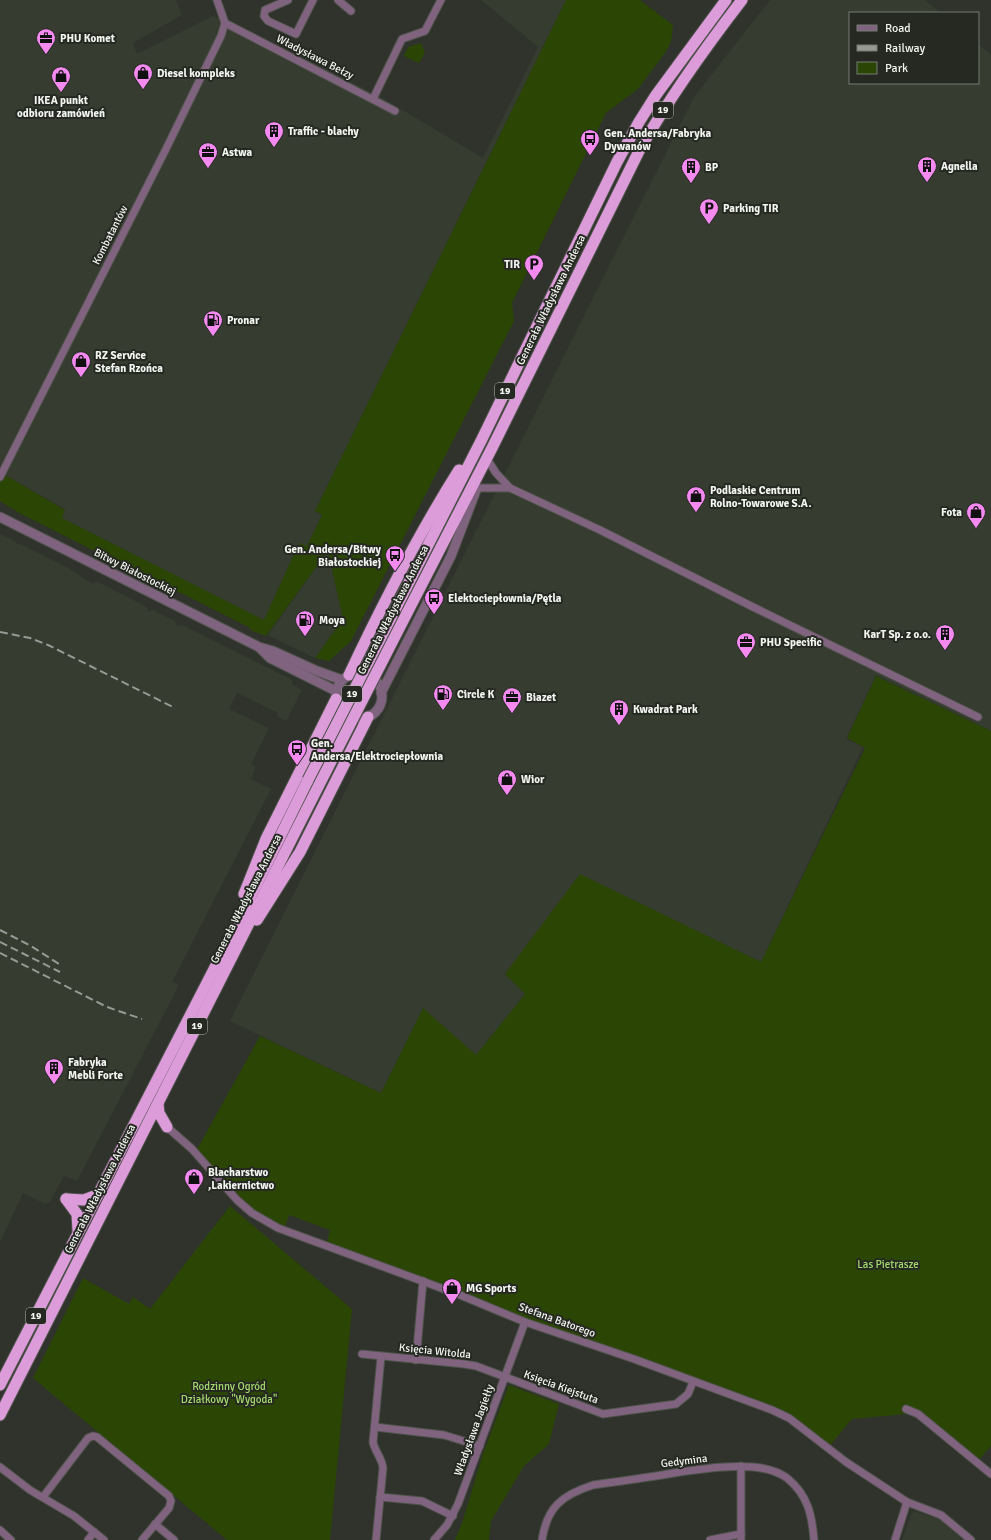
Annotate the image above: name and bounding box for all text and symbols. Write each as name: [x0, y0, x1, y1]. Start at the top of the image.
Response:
legend: [849, 12, 979, 84]
text: Road: [885, 21, 911, 36]
office icon: PHU Komet: [35, 27, 57, 55]
place label: PHU Komet: [60, 32, 115, 45]
street label: Władysława Bełzy: [274, 32, 357, 83]
text: Railway: [885, 41, 925, 56]
text: Park: [885, 61, 908, 76]
shop icon: Diesel kompleks: [132, 62, 154, 90]
shop icon: IKEA punkt odbioru zamówień: [50, 65, 72, 93]
place label: Diesel kompleks: [157, 67, 235, 80]
place label: IKEA punkt odbioru zamówień: [17, 94, 105, 120]
road number: 19: [653, 102, 673, 118]
building icon: Traffic - blachy: [263, 120, 285, 148]
place label: Traffic - blachy: [288, 125, 359, 138]
place label: Gen. Andersa/Fabryka Dywanów: [604, 127, 711, 153]
bus stop icon: Gen. Andersa/Fabryka Dywanów: [579, 128, 601, 156]
office icon: Astwa: [197, 141, 219, 169]
place label: Astwa: [222, 146, 252, 159]
building icon: Agnella: [916, 155, 938, 183]
building icon: BP: [680, 156, 702, 184]
place label: Agnella: [941, 160, 978, 173]
place label: BP: [705, 161, 719, 174]
parking icon: Parking TIR: [698, 197, 720, 225]
place label: Parking TIR: [723, 202, 779, 215]
street label: Kombatantów: [89, 203, 131, 267]
street label: Generała Władysława Andersa: [514, 232, 588, 367]
parking icon: TIR: [523, 253, 545, 281]
place label: TIR: [504, 258, 520, 271]
fuel station icon: Pronar: [202, 309, 224, 337]
place label: Pronar: [227, 314, 260, 327]
place label: RZ Service Stefan Rzońca: [95, 349, 163, 375]
shop icon: RZ Service Stefan Rzońca: [70, 350, 92, 378]
road number: 19: [495, 383, 515, 399]
place label: Podlaskie Centrum Rolno-Towarowe S.A.: [710, 484, 812, 510]
shop icon: Podlaskie Centrum Rolno-Towarowe S.A.: [685, 485, 707, 513]
shop icon: Fota: [965, 501, 987, 529]
place label: Fota: [941, 506, 962, 519]
place label: Gen. Andersa/Bitwy Białostockiej: [284, 543, 382, 569]
street label: Generała Władysława Andersa: [355, 543, 431, 677]
bus stop icon: Gen. Andersa/Bitwy Białostockiej: [384, 544, 406, 572]
street label: Bitwy Białostockiej: [92, 546, 178, 598]
bus stop icon: Elektociepłownia/Pętla: [423, 587, 445, 615]
place label: Elektociepłownia/Pętla: [448, 592, 562, 605]
fuel station icon: Moya: [294, 609, 316, 637]
place label: Moya: [319, 614, 345, 627]
building icon: KarT Sp. z o.o.: [934, 623, 956, 651]
place label: KarT Sp. z o.o.: [864, 628, 931, 641]
office icon: PHU Specific: [735, 631, 757, 659]
place label: PHU Specific: [760, 636, 822, 649]
fuel station icon: Circle K: [432, 683, 454, 711]
road number: 19: [342, 686, 362, 702]
office icon: Biazet: [501, 686, 523, 714]
place label: Circle K: [457, 688, 495, 701]
place label: Biazet: [526, 691, 556, 704]
building icon: Kwadrat Park: [608, 698, 630, 726]
place label: Kwadrat Park: [633, 703, 698, 716]
place label: Gen. Andersa/Elektrociepłownia: [311, 737, 444, 763]
bus stop icon: Gen. Andersa/Elektrociepłownia: [286, 738, 308, 766]
shop icon: Wior: [496, 768, 518, 796]
place label: Wior: [521, 773, 545, 786]
street label: Generała Władysława Andersa: [208, 832, 284, 966]
road number: 19: [187, 1018, 207, 1034]
place label: Fabryka Mebli Forte: [68, 1056, 124, 1082]
building icon: Fabryka Mebli Forte: [43, 1057, 65, 1085]
street label: Generała Władysława Andersa: [62, 1122, 138, 1256]
place label: Blacharstwo ,Lakiernictwo: [208, 1166, 275, 1192]
shop icon: Blacharstwo ,Lakiernictwo: [183, 1167, 205, 1195]
park label: Las Pietrasze: [857, 1258, 919, 1271]
shop icon: MG Sports: [441, 1277, 463, 1305]
place label: MG Sports: [466, 1282, 516, 1295]
street label: Stefana Batorego: [517, 1300, 598, 1340]
road number: 19: [26, 1308, 46, 1324]
street label: Księcia Witolda: [398, 1341, 472, 1361]
street label: Księcia Kiejstuta: [522, 1367, 600, 1407]
park label: Rodzinny Ogród Działkowy "Wygoda": [181, 1380, 277, 1406]
street label: Władysława Jagiełły: [451, 1382, 497, 1478]
street label: Gedymina: [660, 1452, 708, 1470]

